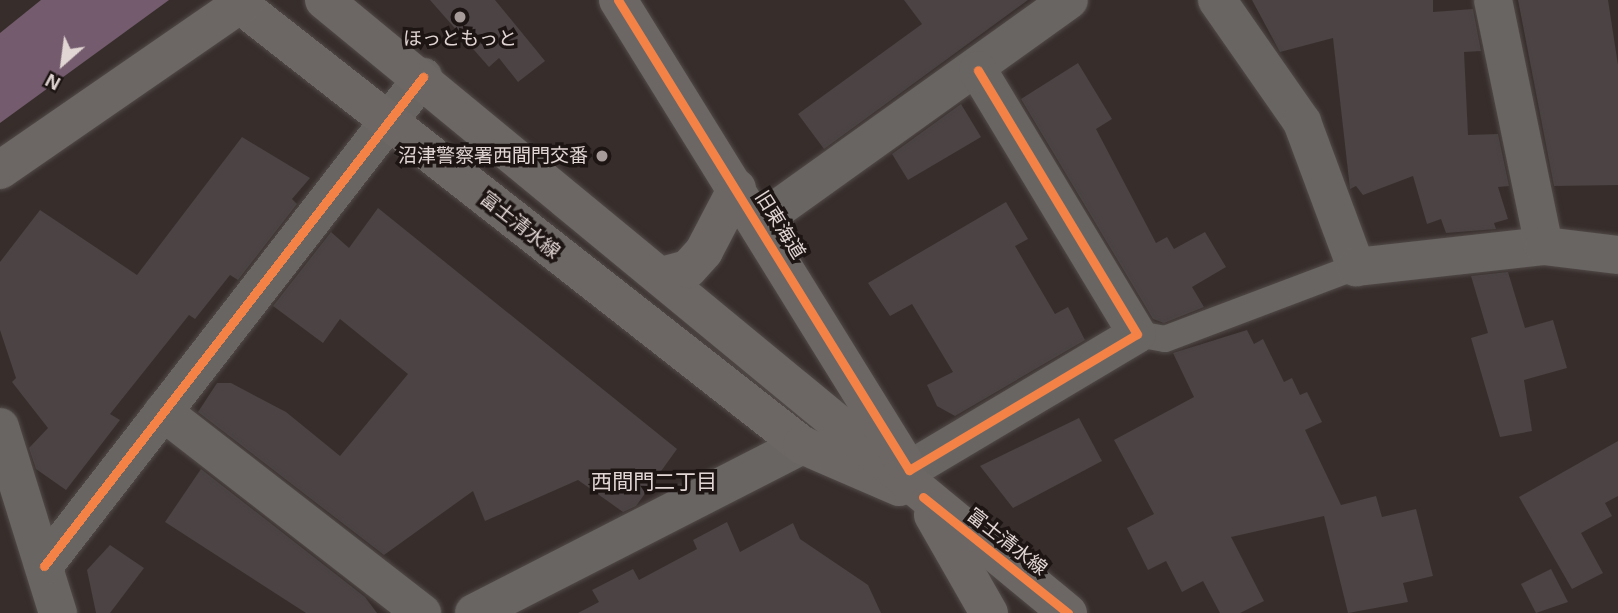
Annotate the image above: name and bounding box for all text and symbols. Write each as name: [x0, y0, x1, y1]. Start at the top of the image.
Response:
marker: ほっともっと: [452, 9, 468, 25]
north arrow: [28, 28, 98, 98]
place label: ほっともっと: [403, 28, 517, 50]
text: N: [42, 69, 64, 94]
place label: 沼津警察署西間門交番: [398, 145, 588, 167]
marker: 沼津警察署西間門交番: [594, 148, 610, 164]
street label: 富士清水線: [476, 187, 564, 263]
street label: 旧東海道: [750, 187, 810, 263]
district label: 西間門二丁目: [591, 469, 717, 495]
street label: 富士清水線: [963, 504, 1051, 580]

